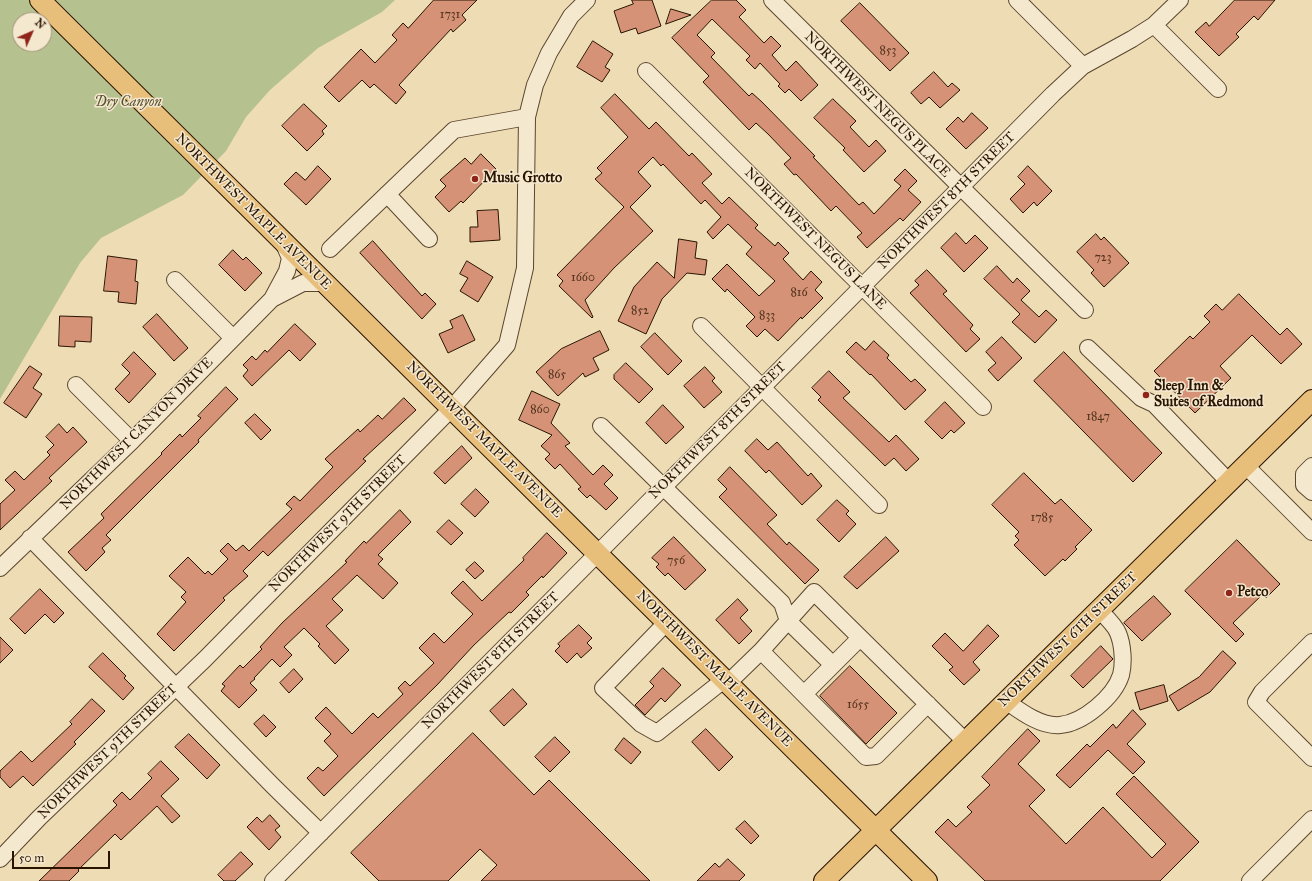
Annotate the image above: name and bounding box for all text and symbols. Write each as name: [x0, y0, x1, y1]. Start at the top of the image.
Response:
house number: 1731: [440, 8, 460, 22]
north arrow: [12, 12, 52, 52]
text: N: [32, 16, 48, 32]
street label: NORTHWEST NEGUS PLACE: [801, 29, 953, 181]
house number: 853: [880, 44, 896, 58]
park label: Dry Canyon: [94, 95, 162, 111]
street label: NORTHWEST 8TH STREET: [875, 129, 1019, 273]
street label: NORTHWEST MAPLE AVENUE: [171, 130, 335, 294]
street label: NORTHWEST NEGUS LANE: [741, 165, 889, 313]
place label: Music Grotto: [483, 171, 562, 187]
marker: Music Grotto: [470, 174, 480, 184]
house number: 723: [1094, 251, 1112, 265]
house number: 1660: [571, 271, 595, 285]
house number: 816: [790, 286, 808, 300]
house number: 852: [631, 304, 649, 318]
house number: 833: [759, 309, 775, 323]
street label: NORTHWEST CANYON DRIVE: [57, 354, 217, 514]
street label: NORTHWEST MAPLE AVENUE: [402, 358, 566, 522]
street label: NORTHWEST 8TH STREET: [646, 359, 790, 503]
house number: 865: [548, 368, 566, 382]
place label: Sleep Inn & Suites of Redmond: [1154, 379, 1263, 412]
marker: Sleep Inn & Suites of Redmond: [1141, 390, 1151, 400]
house number: 860: [530, 403, 550, 417]
house number: 1847: [1086, 410, 1110, 424]
street label: NORTHWEST 9TH STREET: [266, 452, 410, 596]
house number: 1785: [1030, 511, 1054, 525]
house number: 756: [667, 554, 685, 568]
street label: NORTHWEST 6TH STREET: [995, 569, 1141, 711]
place label: Petco: [1237, 585, 1269, 601]
street label: NORTHWEST MAPLE AVENUE: [632, 587, 796, 751]
marker: Petco: [1224, 588, 1234, 598]
street label: NORTHWEST 8TH STREET: [419, 589, 563, 733]
street label: NORTHWEST 9TH STREET: [35, 681, 181, 823]
house number: 1655: [847, 698, 869, 712]
scale bar: [14, 843, 112, 869]
text: 50 m: [19, 851, 44, 865]

